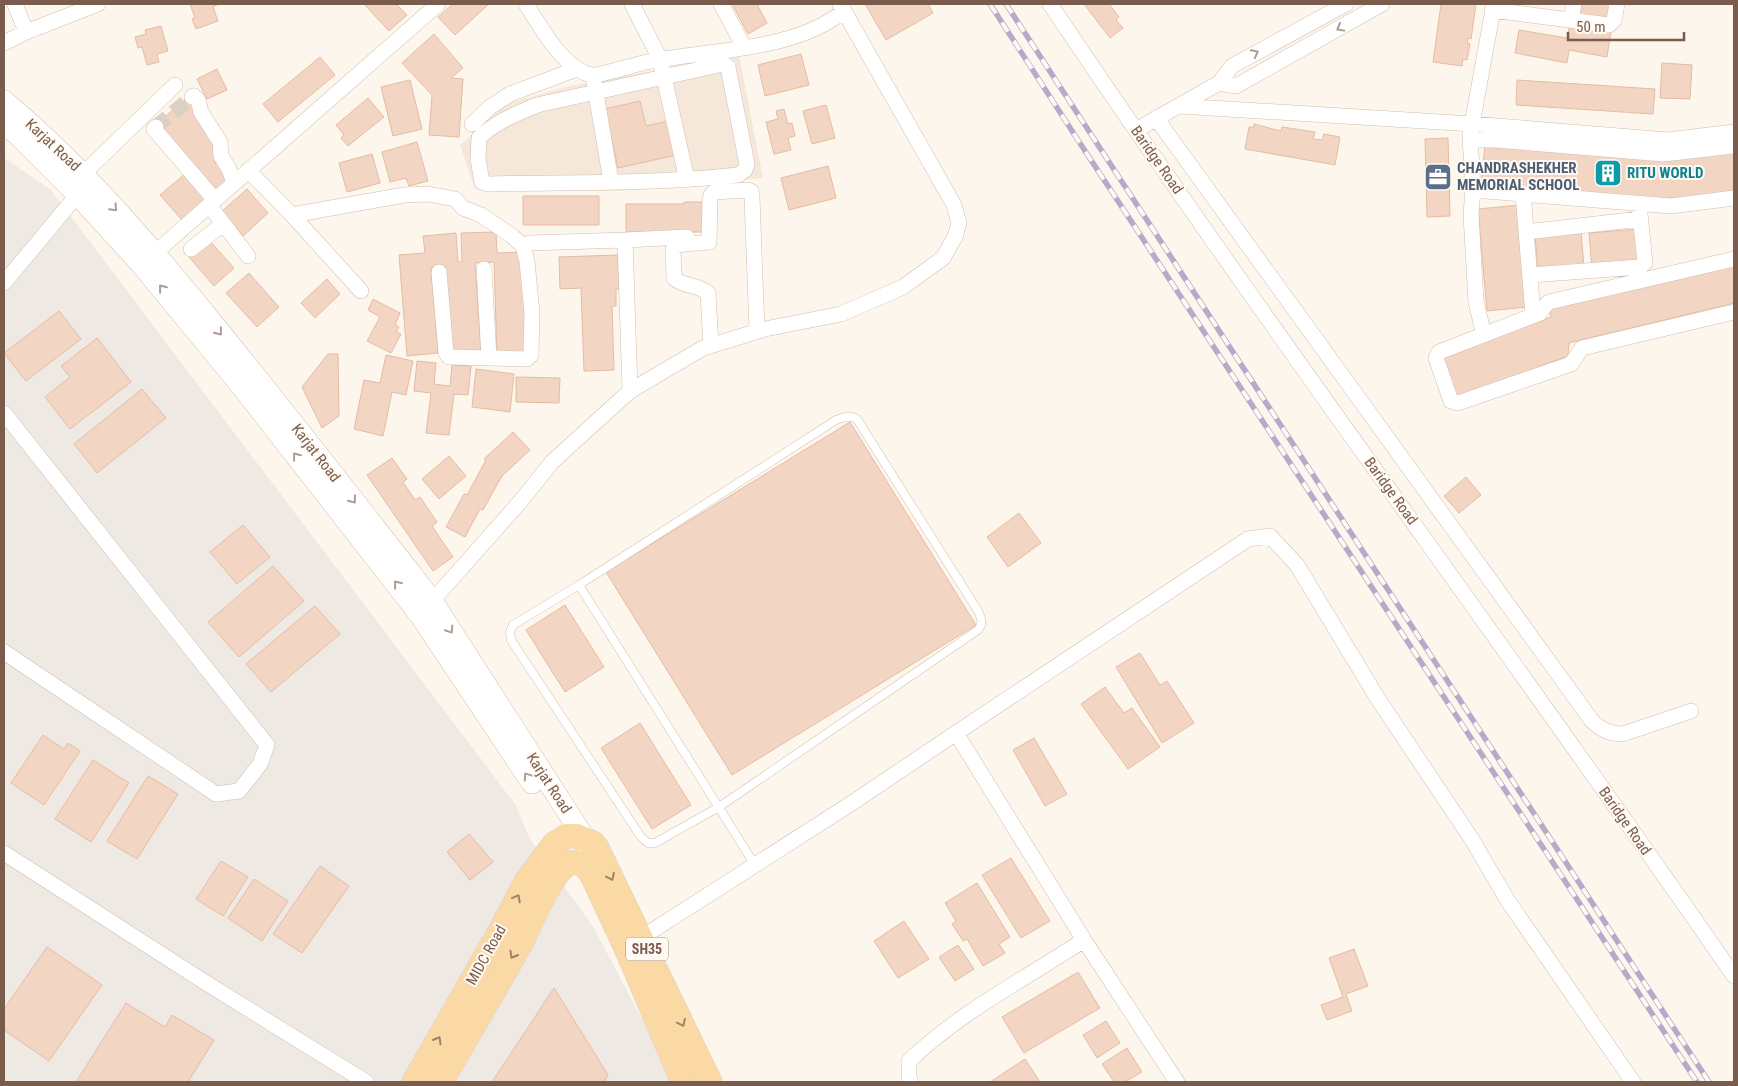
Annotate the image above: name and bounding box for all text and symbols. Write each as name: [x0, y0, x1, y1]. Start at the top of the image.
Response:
scale bar: [1568, 10, 1684, 42]
text: 50 m: [1576, 18, 1606, 36]
one-way arrow: [1336, 21, 1345, 31]
one-way arrow: [1250, 49, 1259, 59]
street label: Karjat Road: [22, 115, 84, 175]
street label: Baridge Road: [1127, 123, 1187, 197]
building icon: RITU WORLD: [1593, 158, 1623, 188]
place label: CHANDRASHEKHER MEMORIAL SCHOOL: [1457, 159, 1579, 194]
office icon: CHANDRASHEKHER MEMORIAL SCHOOL: [1423, 162, 1453, 192]
place label: RITU WORLD: [1627, 164, 1704, 182]
one-way arrow: [108, 202, 117, 211]
one-way arrow: [158, 285, 167, 294]
one-way arrow: [214, 326, 223, 335]
street label: Karjat Road: [288, 420, 344, 486]
one-way arrow: [294, 453, 302, 462]
street label: Baridge Road: [1361, 454, 1421, 528]
one-way arrow: [347, 494, 356, 504]
one-way arrow: [394, 581, 402, 590]
one-way arrow: [444, 625, 454, 634]
street label: Karjat Road: [523, 749, 575, 817]
one-way arrow: [524, 772, 533, 782]
street label: Baridge Road: [1595, 784, 1655, 858]
one-way arrow: [605, 872, 615, 881]
one-way arrow: [511, 894, 521, 903]
street label: MIDC Road: [462, 922, 510, 988]
road number: SH35: [626, 938, 668, 961]
one-way arrow: [510, 950, 520, 959]
one-way arrow: [676, 1018, 686, 1027]
one-way arrow: [432, 1036, 442, 1045]

